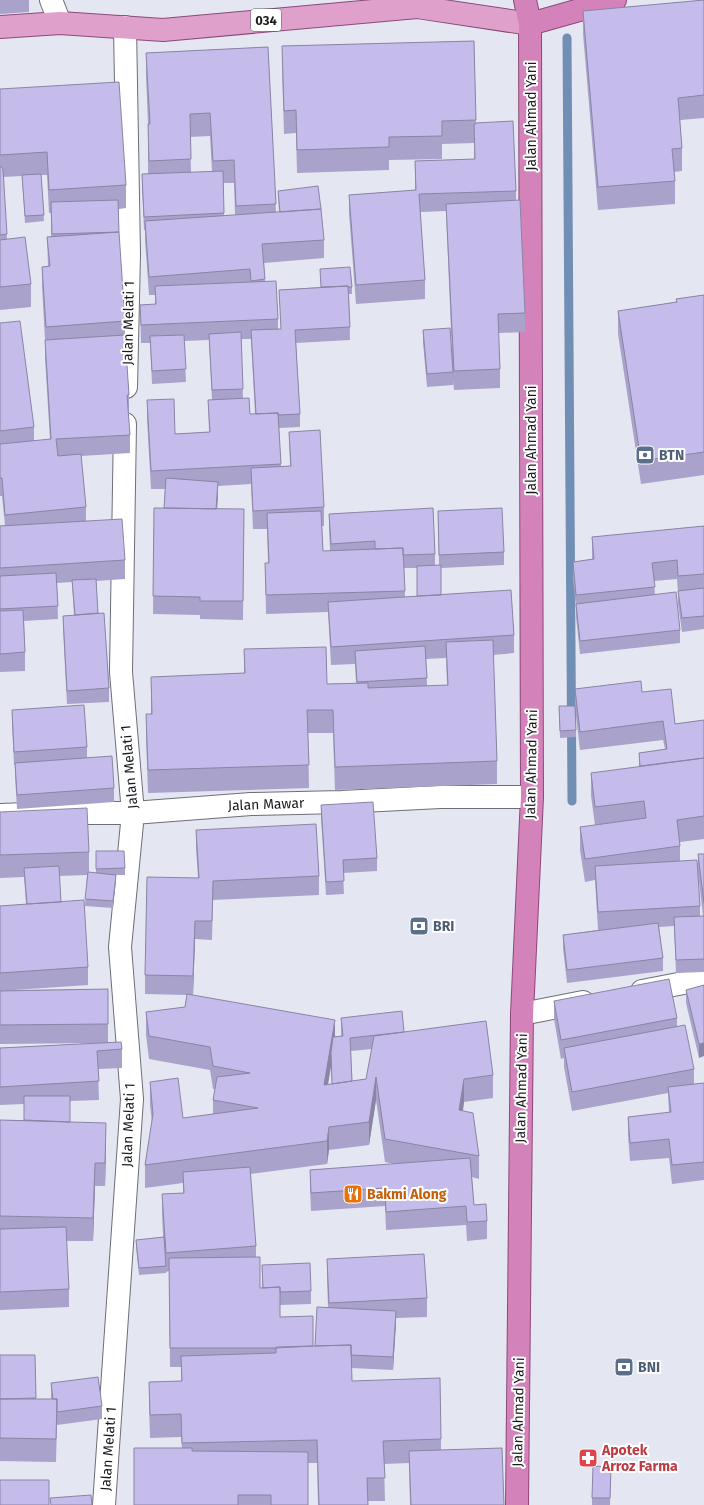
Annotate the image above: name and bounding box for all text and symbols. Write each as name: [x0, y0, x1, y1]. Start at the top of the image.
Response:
road number: 034: [251, 9, 281, 31]
street label: Jalan Ahmad Yani: [523, 61, 540, 171]
street label: Jalan Melati 1: [119, 281, 138, 365]
street label: Jalan Ahmad Yani: [523, 385, 540, 495]
bank icon: BTN: [634, 444, 656, 466]
place label: BTN: [659, 447, 684, 464]
street label: Jalan Ahmad Yani: [522, 709, 541, 819]
street label: Jalan Melati 1: [117, 724, 142, 810]
street label: Jalan Mawar: [227, 795, 305, 814]
bank icon: BRI: [408, 915, 430, 937]
place label: BRI: [433, 918, 454, 935]
street label: Jalan Ahmad Yani: [512, 1033, 531, 1143]
street label: Jalan Melati 1: [119, 1083, 138, 1167]
restaurant icon: Bakmi Along: [342, 1183, 364, 1205]
place label: Bakmi Along: [367, 1186, 447, 1203]
bank icon: BNI: [613, 1356, 635, 1378]
street label: Jalan Ahmad Yani: [509, 1357, 528, 1467]
place label: BNI: [638, 1359, 660, 1376]
street label: Jalan Melati 1: [97, 1406, 120, 1492]
place label: Apotek Arroz Farma: [601, 1442, 678, 1475]
pharmacy icon: Apotek Arroz Farma: [577, 1447, 599, 1469]

